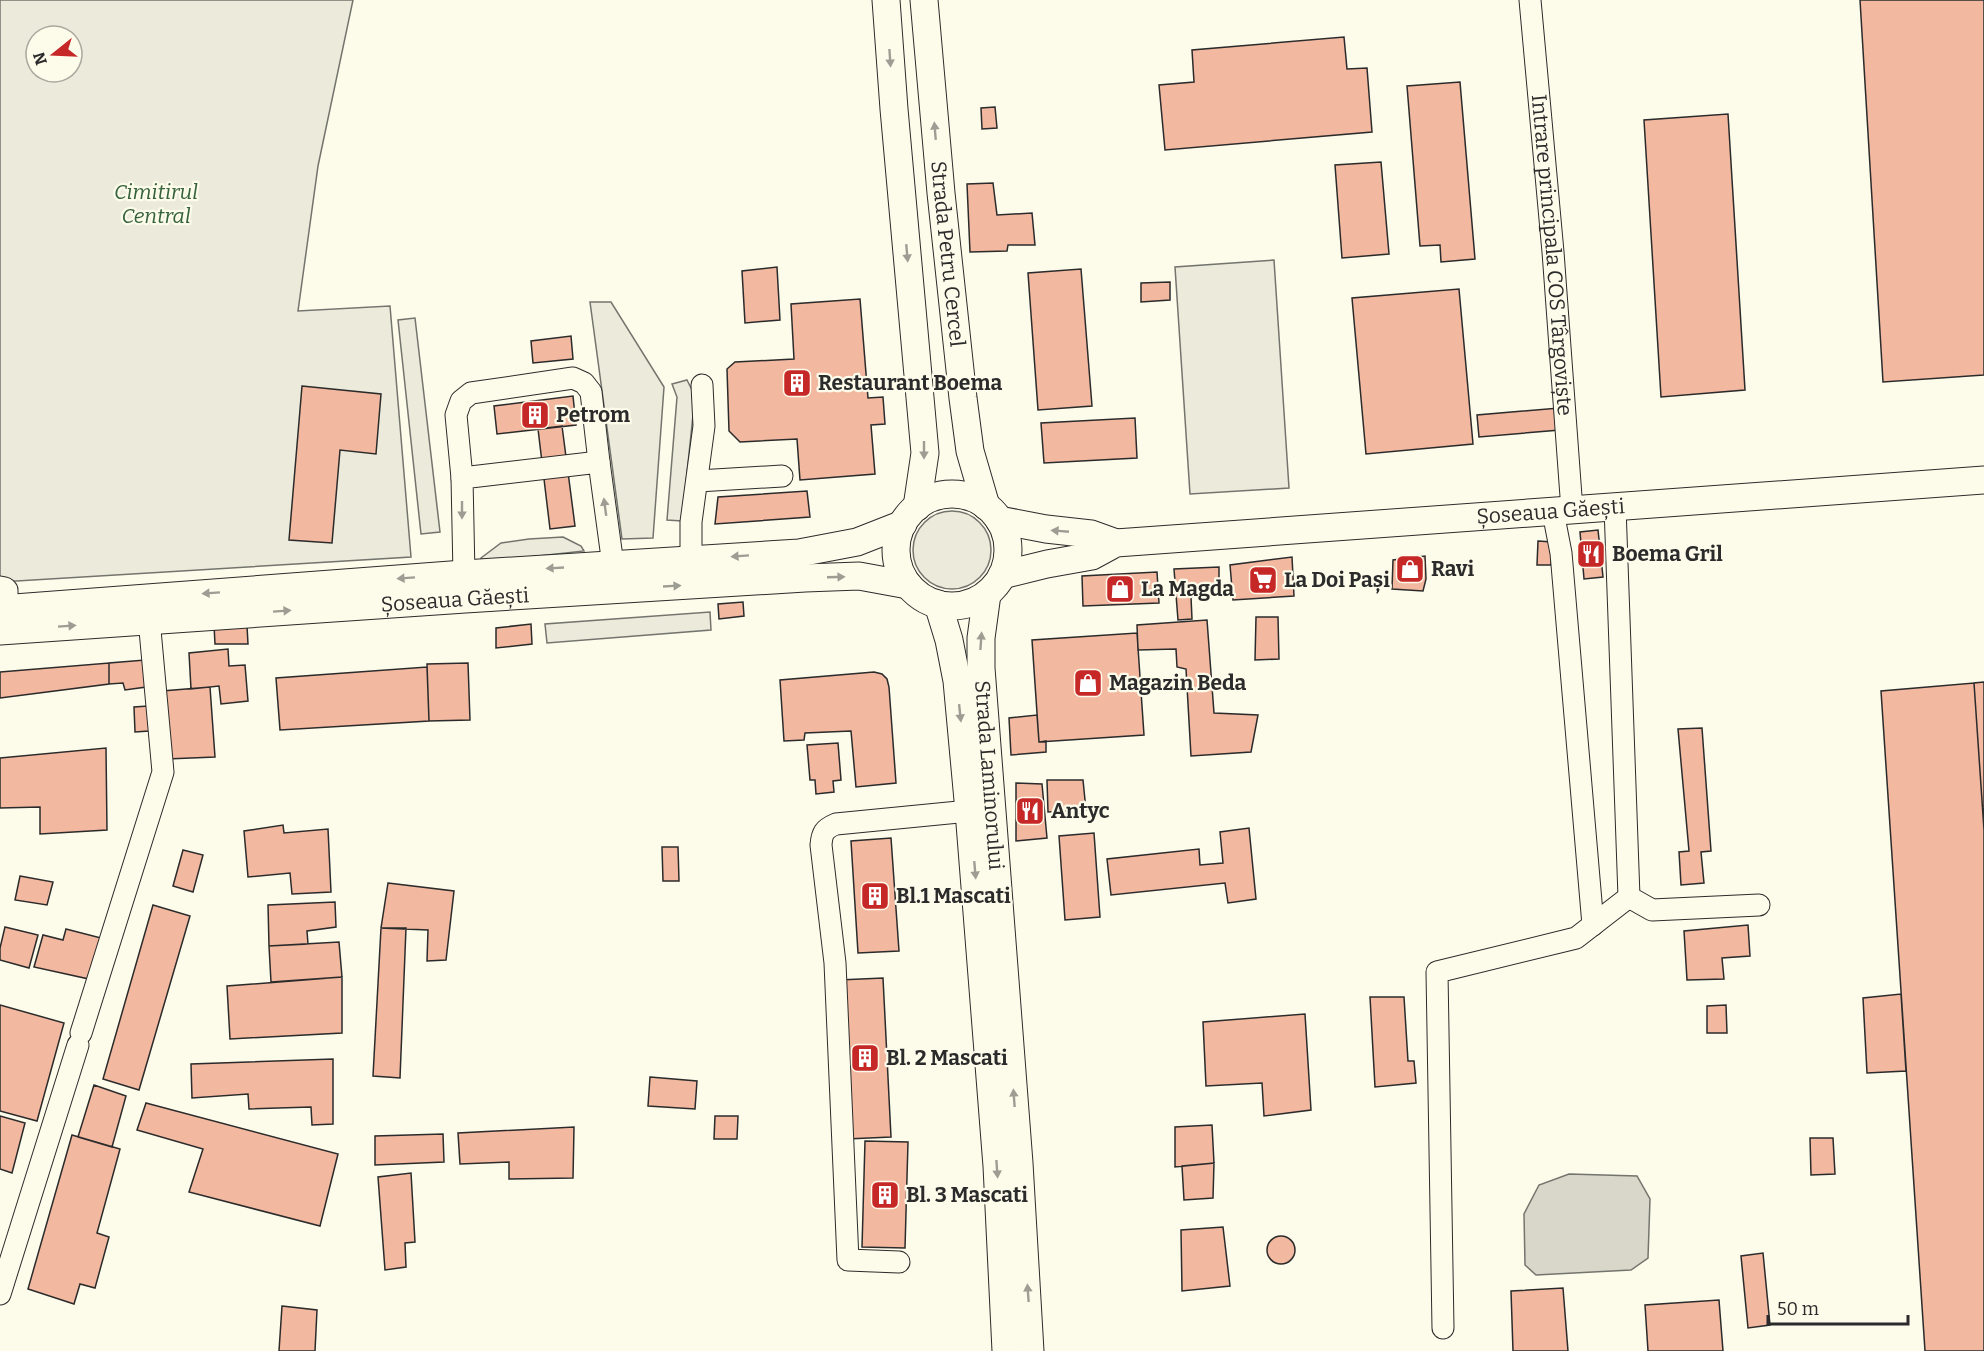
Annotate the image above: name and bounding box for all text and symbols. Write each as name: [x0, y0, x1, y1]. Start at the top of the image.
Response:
north arrow: [24, 24, 84, 84]
one-way arrow: [886, 49, 895, 68]
text: N: [29, 50, 51, 67]
street label: Intrare principala COS Târgoviște: [1526, 93, 1578, 417]
one-way arrow: [930, 122, 940, 141]
street label: Strada Petru Cercel: [925, 160, 970, 348]
park label: Cimitirul Central: [114, 179, 198, 229]
one-way arrow: [902, 243, 912, 262]
building icon: Restaurant Boema: [781, 367, 813, 399]
place label: Restaurant Boema: [818, 370, 1002, 396]
building icon: Petrom: [519, 399, 551, 431]
place label: Petrom: [556, 402, 630, 428]
one-way arrow: [919, 440, 929, 459]
street label: Șoseaua Găești: [1475, 493, 1626, 530]
one-way arrow: [601, 497, 610, 516]
one-way arrow: [457, 501, 467, 520]
one-way arrow: [1050, 526, 1069, 536]
restaurant icon: Boema Gril: [1575, 538, 1607, 570]
place label: Boema Gril: [1612, 541, 1723, 567]
one-way arrow: [731, 552, 750, 561]
shop icon: Ravi: [1394, 553, 1426, 585]
place label: Ravi: [1431, 556, 1474, 582]
one-way arrow: [545, 564, 564, 573]
supermarket icon: La Doi Pași: [1247, 564, 1279, 596]
place label: La Doi Pași: [1284, 567, 1390, 594]
one-way arrow: [826, 572, 845, 581]
one-way arrow: [396, 573, 415, 583]
shop icon: La Magda: [1104, 573, 1136, 605]
place label: La Magda: [1141, 576, 1234, 602]
one-way arrow: [663, 581, 682, 591]
street label: Șoseaua Găești: [380, 582, 530, 618]
one-way arrow: [202, 588, 221, 598]
one-way arrow: [273, 606, 292, 616]
one-way arrow: [58, 621, 77, 631]
one-way arrow: [976, 631, 986, 650]
shop icon: Magazin Beda: [1072, 667, 1104, 699]
place label: Magazin Beda: [1109, 670, 1246, 696]
street label: Strada Laminorului: [969, 680, 1009, 871]
one-way arrow: [955, 703, 965, 722]
restaurant icon: Antyc: [1014, 795, 1046, 827]
place label: Antyc: [1051, 798, 1110, 824]
one-way arrow: [970, 860, 980, 879]
building icon: Bl.1 Mascati: [859, 880, 891, 912]
place label: Bl.1 Mascati: [896, 883, 1011, 909]
building icon: Bl. 2 Mascati: [849, 1042, 881, 1074]
place label: Bl. 2 Mascati: [886, 1045, 1008, 1071]
one-way arrow: [1009, 1089, 1019, 1108]
one-way arrow: [992, 1159, 1002, 1178]
building icon: Bl. 3 Mascati: [869, 1179, 901, 1211]
place label: Bl. 3 Mascati: [906, 1182, 1028, 1208]
one-way arrow: [1023, 1283, 1032, 1302]
scale bar: [1768, 1288, 1908, 1326]
text: 50 m: [1777, 1298, 1819, 1320]

